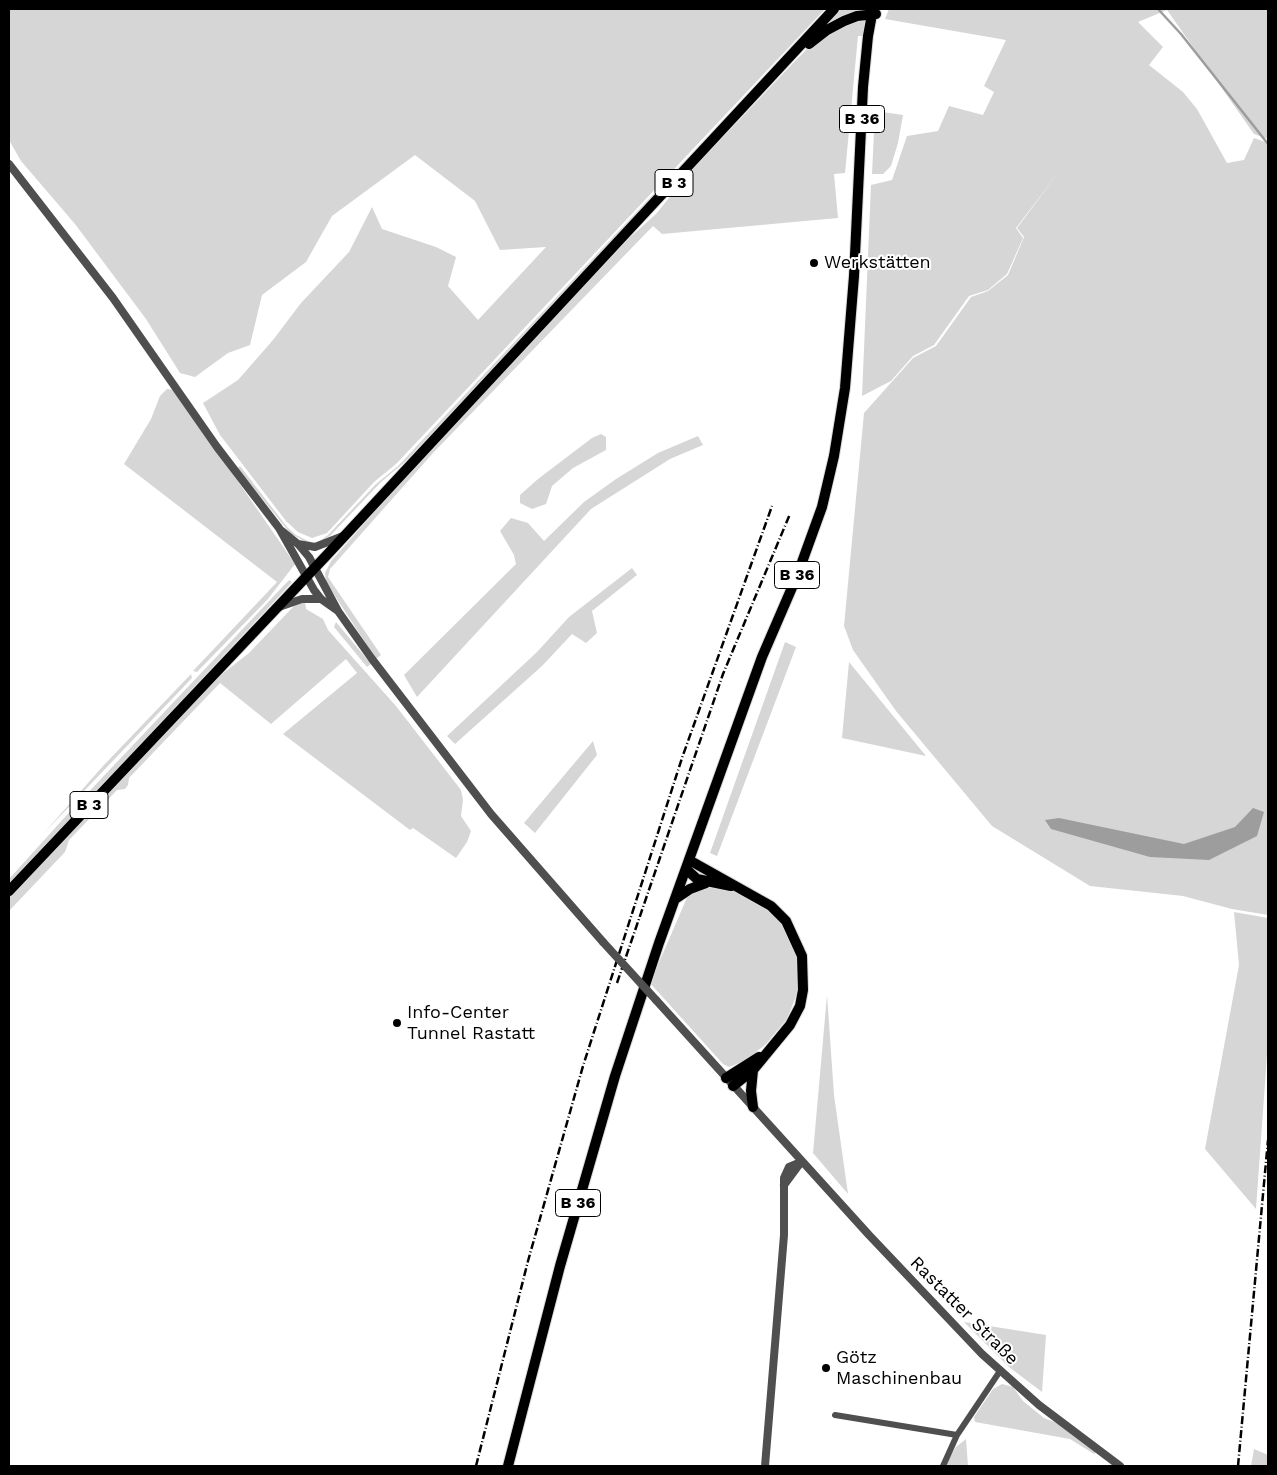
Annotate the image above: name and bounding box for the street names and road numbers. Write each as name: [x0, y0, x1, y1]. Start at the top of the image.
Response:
road number: B 36: [840, 106, 884, 132]
road number: B 3: [655, 170, 693, 197]
road number: B 36: [774, 562, 820, 588]
road number: B 3: [70, 792, 108, 818]
road number: B 36: [556, 1190, 600, 1216]
street label: Rastatter Straße: [905, 1252, 1023, 1370]

